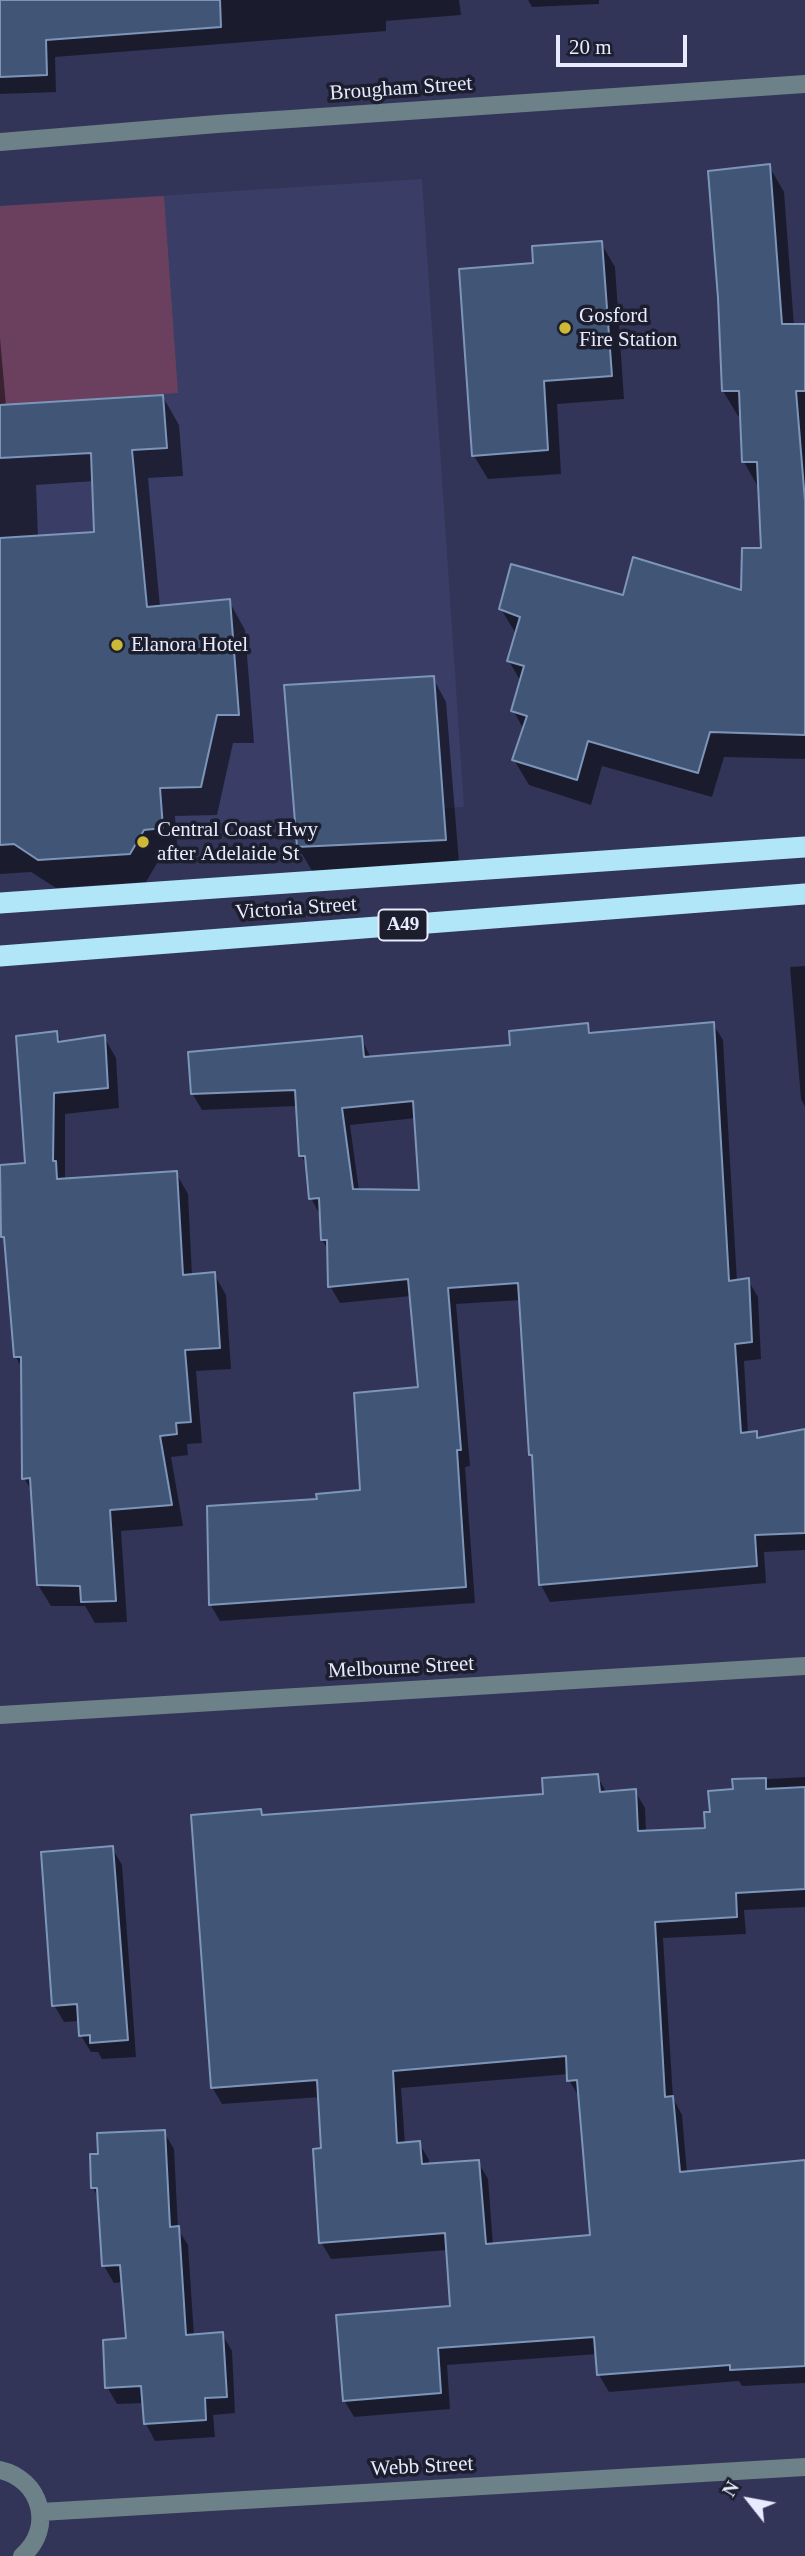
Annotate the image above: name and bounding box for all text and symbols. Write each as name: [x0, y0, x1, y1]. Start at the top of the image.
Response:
scale bar: [560, 21, 691, 65]
text: 20 m: [569, 35, 612, 59]
street label: Brougham Street: [329, 71, 473, 107]
place label: Gosford Fire Station: [579, 303, 678, 353]
marker: Gosford Fire Station: [557, 320, 573, 336]
place label: Elanora Hotel: [131, 632, 248, 658]
marker: Elanora Hotel: [109, 637, 125, 653]
place label: Central Coast Hwy after Adelaide St: [157, 817, 318, 867]
marker: Central Coast Hwy after Adelaide St: [135, 834, 151, 850]
street label: Victoria Street: [234, 892, 358, 926]
road number: A49: [378, 909, 428, 940]
street label: Melbourne Street: [327, 1652, 475, 1684]
street label: Webb Street: [370, 2452, 474, 2482]
north arrow: [714, 2465, 784, 2535]
text: N: [718, 2478, 743, 2500]

